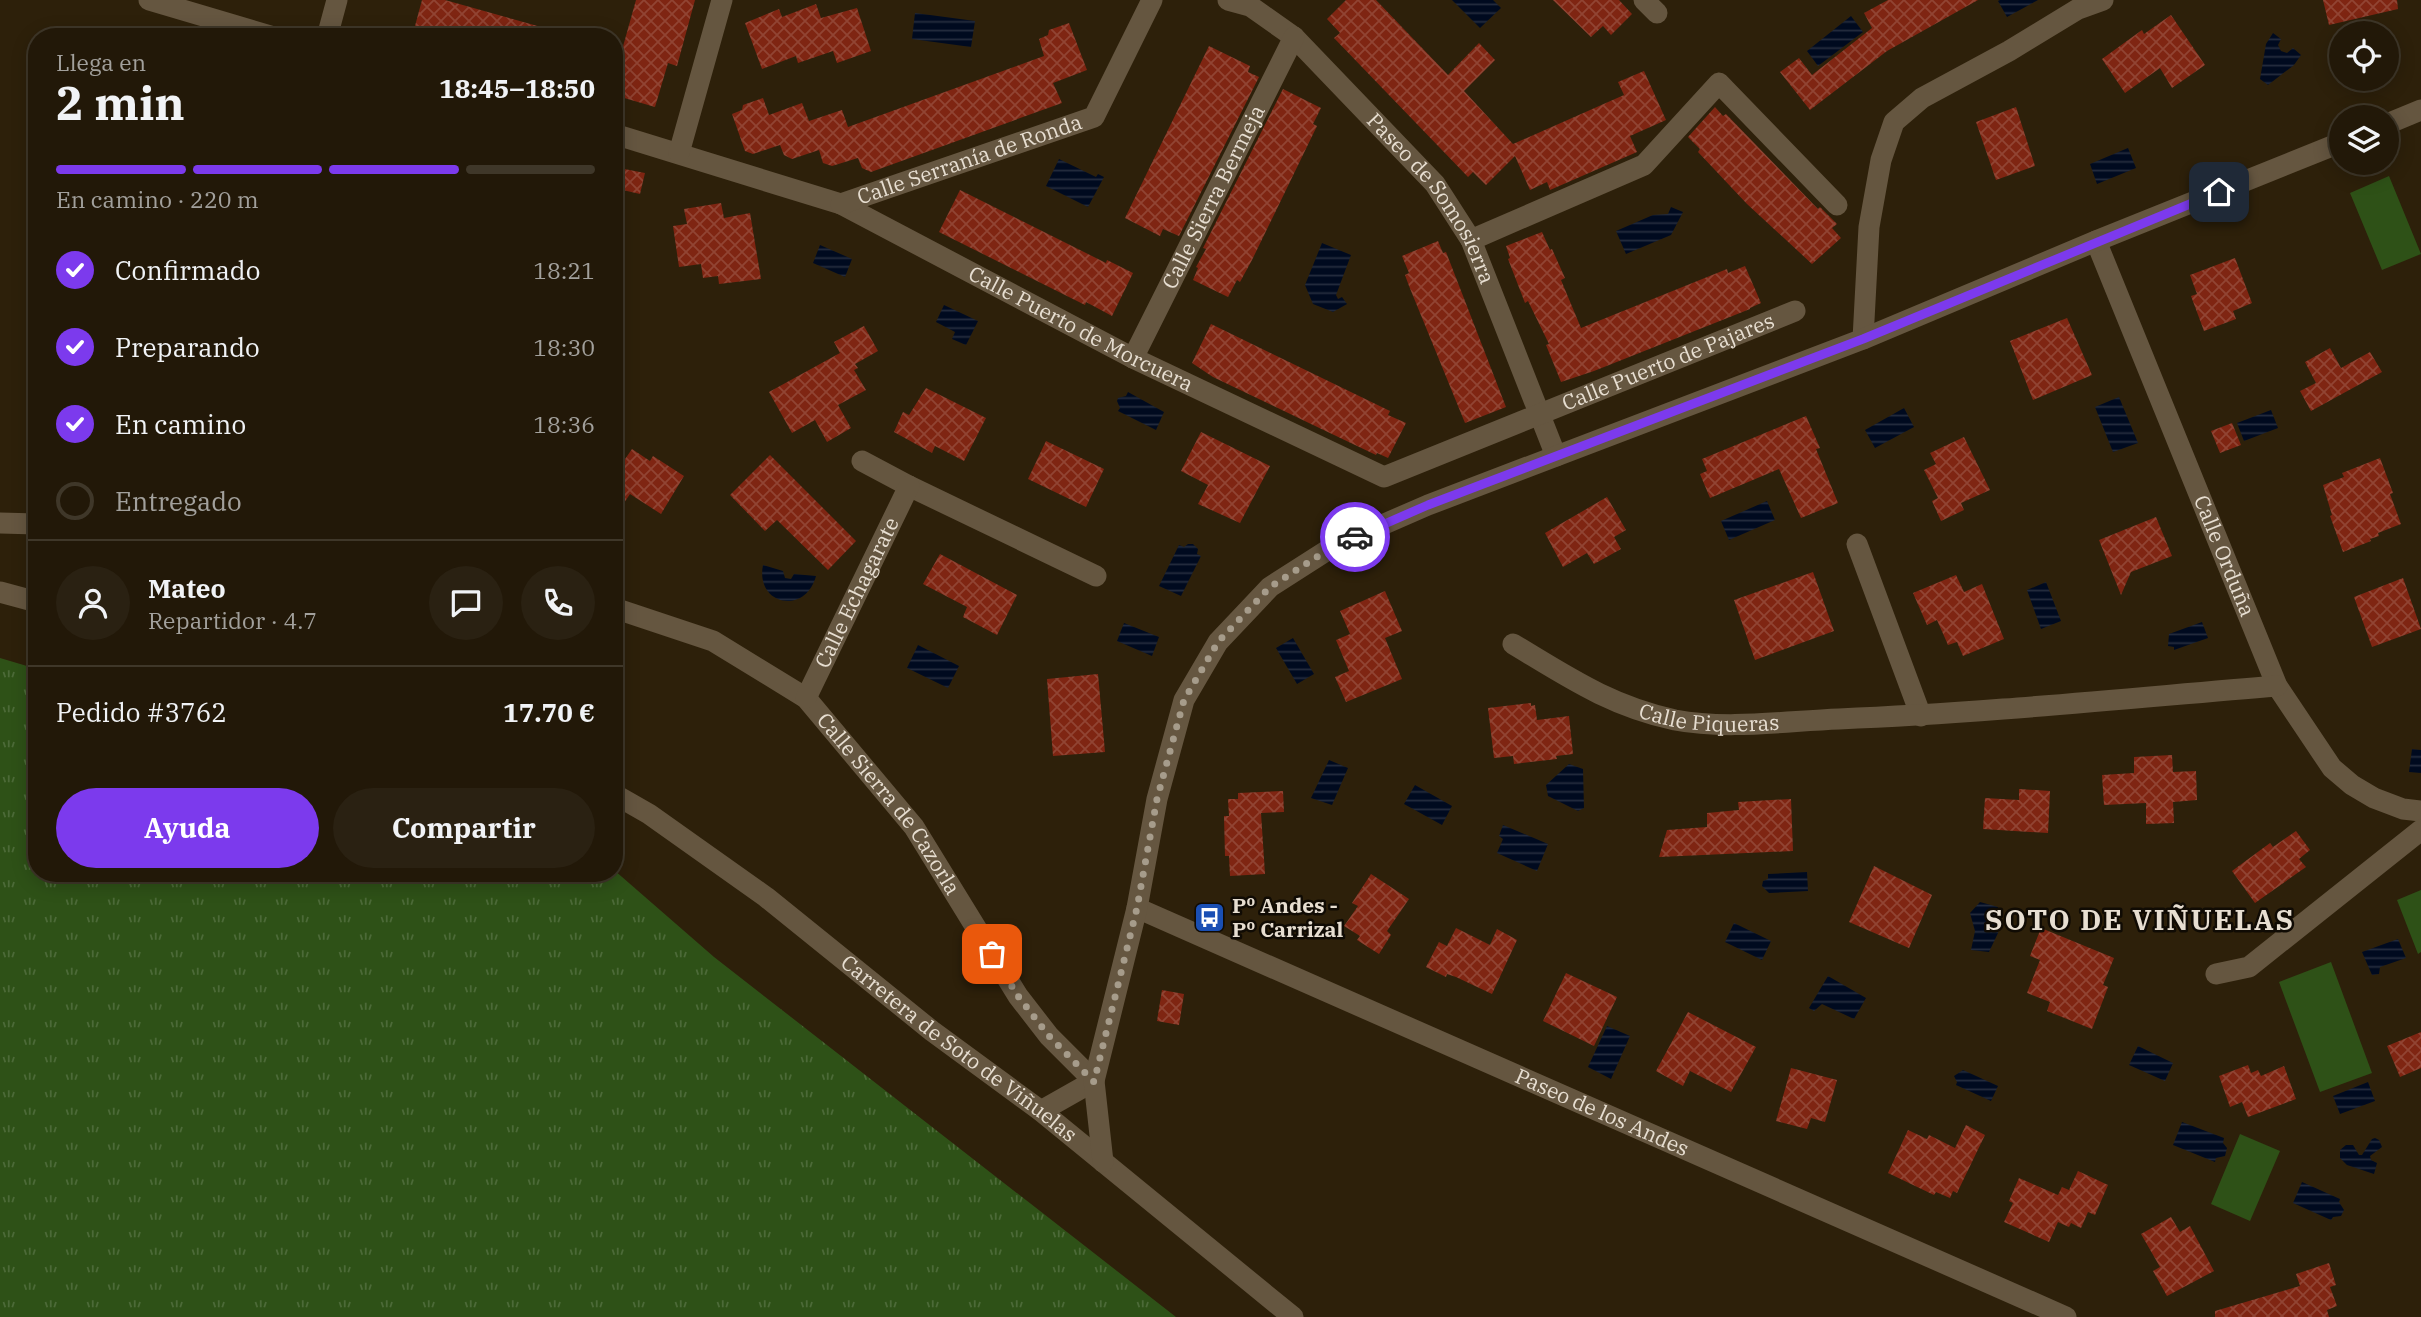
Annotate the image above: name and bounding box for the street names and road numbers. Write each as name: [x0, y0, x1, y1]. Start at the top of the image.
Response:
street label: Calle Sierra Bermeja: [1155, 100, 1271, 294]
street label: Paseo de Somosierra: [1361, 106, 1502, 288]
street label: Calle Serranía de Ronda: [853, 107, 1085, 210]
street label: Calle Puerto de Morcuera: [964, 259, 1198, 398]
street label: Calle Puerto de Pajares: [1558, 306, 1778, 417]
street label: Calle Orduña: [2188, 491, 2262, 620]
street label: Calle Echagarate: [808, 512, 905, 672]
street label: Calle Piqueras: [1636, 696, 1780, 738]
street label: Calle Sierra de Cazorla: [811, 706, 967, 900]
street label: Carretera de Soto de Viñuelas: [835, 948, 1083, 1148]
street label: Paseo de los Andes: [1511, 1061, 1693, 1162]

